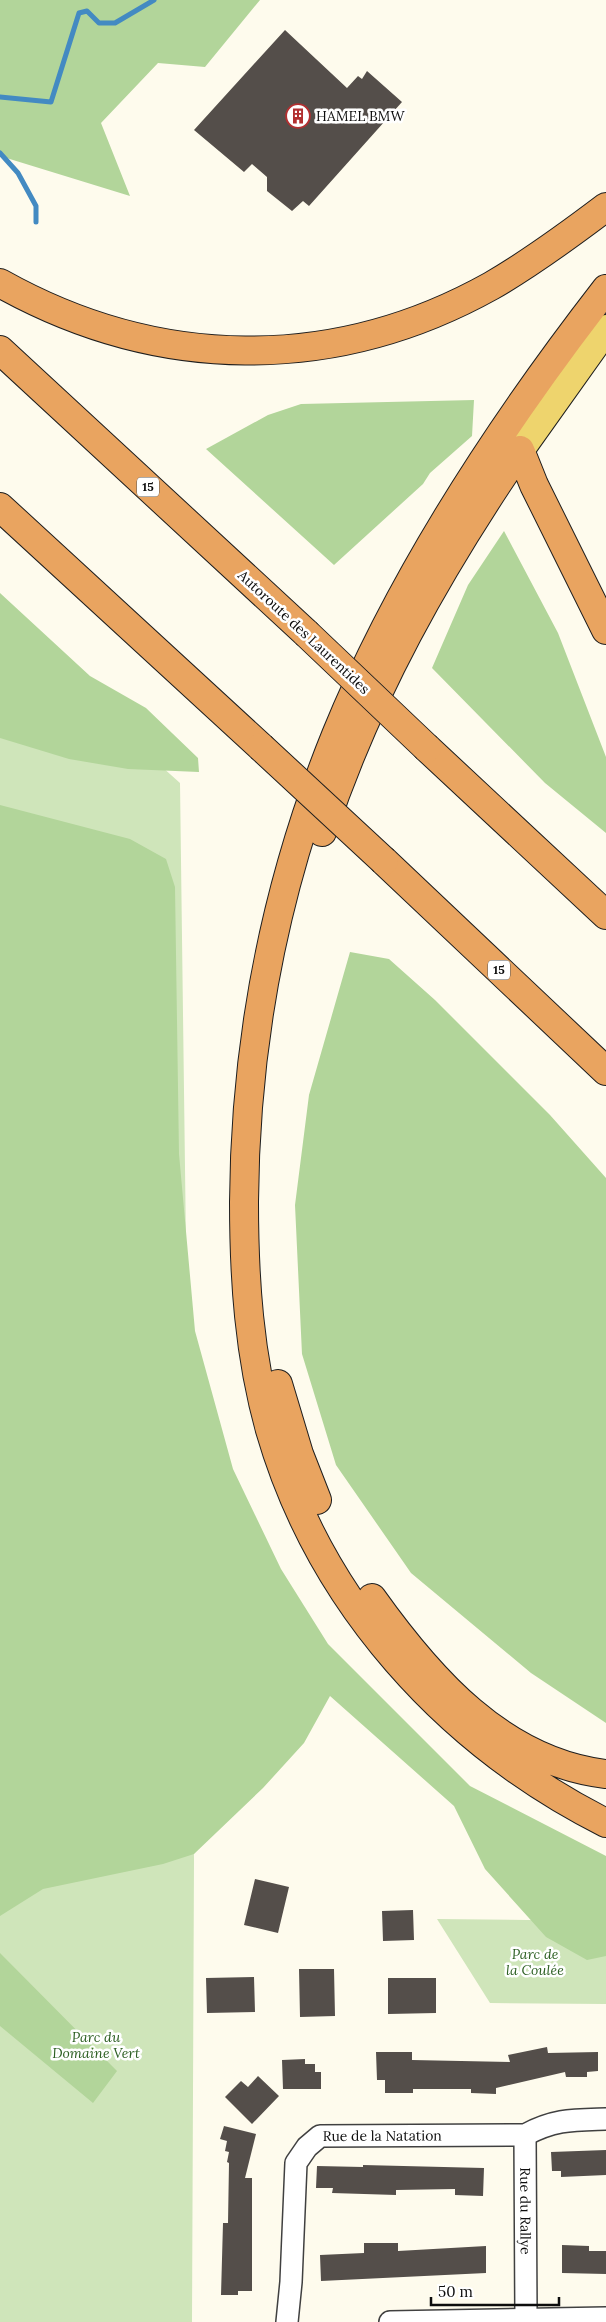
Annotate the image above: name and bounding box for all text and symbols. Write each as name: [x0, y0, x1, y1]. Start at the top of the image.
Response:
building icon: HAMEL BMW: [285, 103, 311, 129]
place label: HAMEL BMW: [316, 107, 405, 125]
road number: 15: [137, 478, 159, 497]
street label: Autoroute des Laurentides: [234, 566, 374, 698]
road number: 15: [488, 960, 510, 980]
park label: Parc de la Coulée: [506, 1945, 564, 1979]
park label: Parc du Domaine Vert: [52, 2028, 141, 2062]
street label: Rue de la Natation: [323, 2126, 442, 2145]
street label: Rue du Rallye: [516, 2167, 535, 2255]
scale bar: [431, 2274, 558, 2306]
text: 50 m: [438, 2282, 473, 2301]

